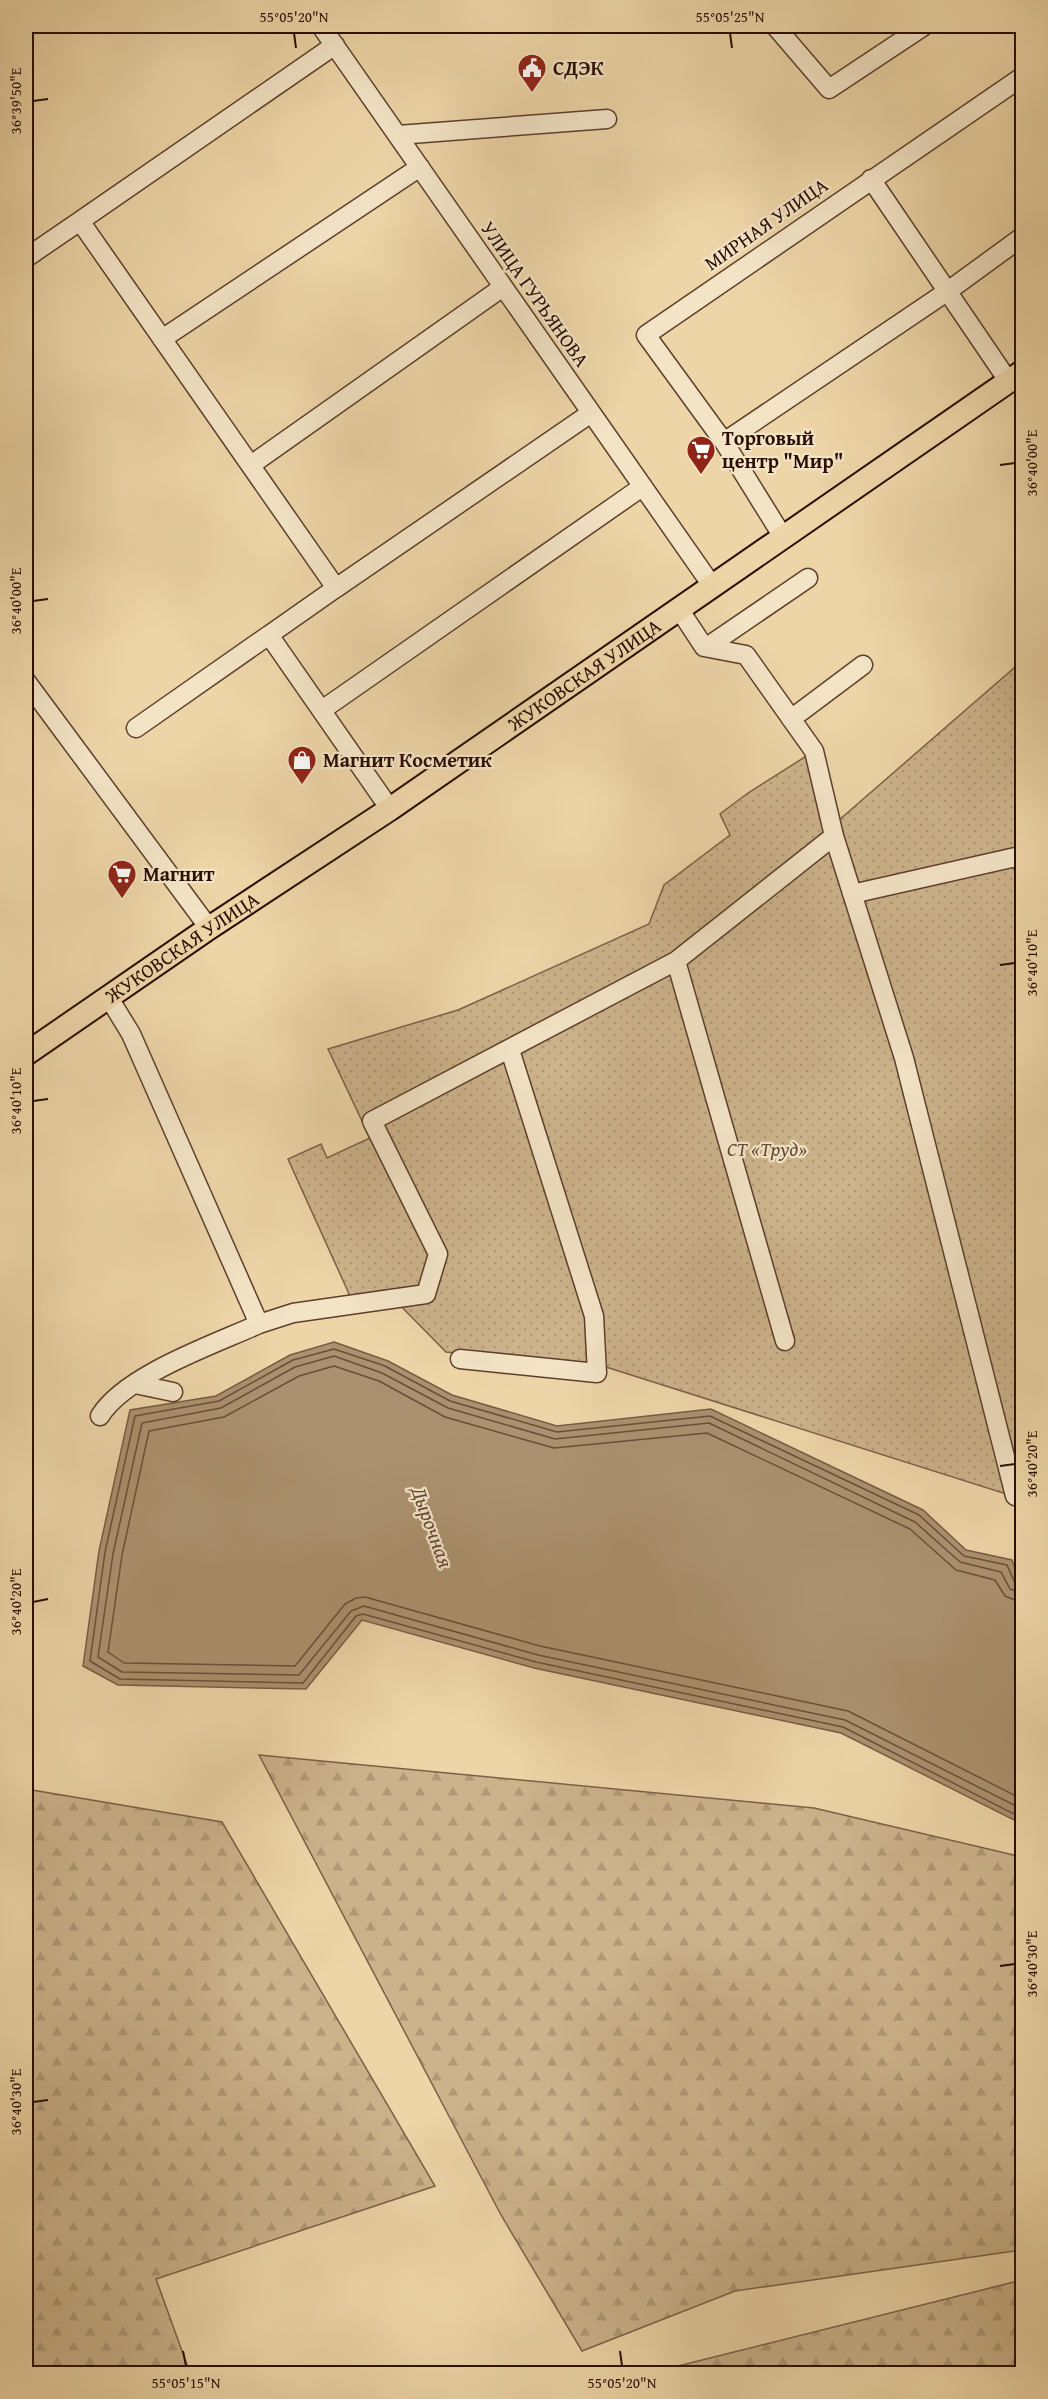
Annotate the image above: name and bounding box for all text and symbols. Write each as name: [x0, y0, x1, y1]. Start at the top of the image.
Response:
text: 55°05'20"N: [260, 6, 329, 27]
text: 55°05'25"N: [696, 6, 765, 27]
public building icon: СДЭК: [516, 52, 548, 94]
place label: СДЭК: [553, 53, 604, 82]
text: 36°39'50"E: [5, 67, 26, 134]
street label: МИРНАЯ УЛИЦА: [698, 170, 833, 277]
street label: УЛИЦА ГУРЬЯНОВА: [474, 215, 597, 373]
place label: Торговый центр "Мир": [722, 423, 843, 475]
text: 36°40'00"E: [1021, 429, 1042, 496]
supermarket icon: Торговый центр "Мир": [685, 434, 717, 476]
text: 36°40'00"E: [5, 567, 26, 634]
street label: ЖУКОВСКАЯ УЛИЦА: [501, 611, 667, 738]
shop icon: Магнит Косметик: [286, 744, 318, 786]
place label: Магнит Косметик: [323, 745, 492, 774]
supermarket icon: Магнит: [106, 858, 138, 900]
place label: Магнит: [143, 859, 215, 888]
street label: ЖУКОВСКАЯ УЛИЦА: [98, 884, 264, 1010]
text: 36°40'10"E: [1021, 929, 1042, 996]
text: 36°40'10"E: [5, 1067, 26, 1134]
park label: СТ «Труд»: [727, 1134, 807, 1163]
text: 36°40'20"E: [1021, 1430, 1042, 1497]
water label: Дырочная: [403, 1481, 462, 1572]
text: 36°40'20"E: [5, 1568, 26, 1635]
text: 36°40'30"E: [1021, 1930, 1042, 1997]
text: 36°40'30"E: [5, 2068, 26, 2135]
text: 55°05'15"N: [152, 2372, 221, 2393]
text: 55°05'20"N: [588, 2372, 657, 2393]

